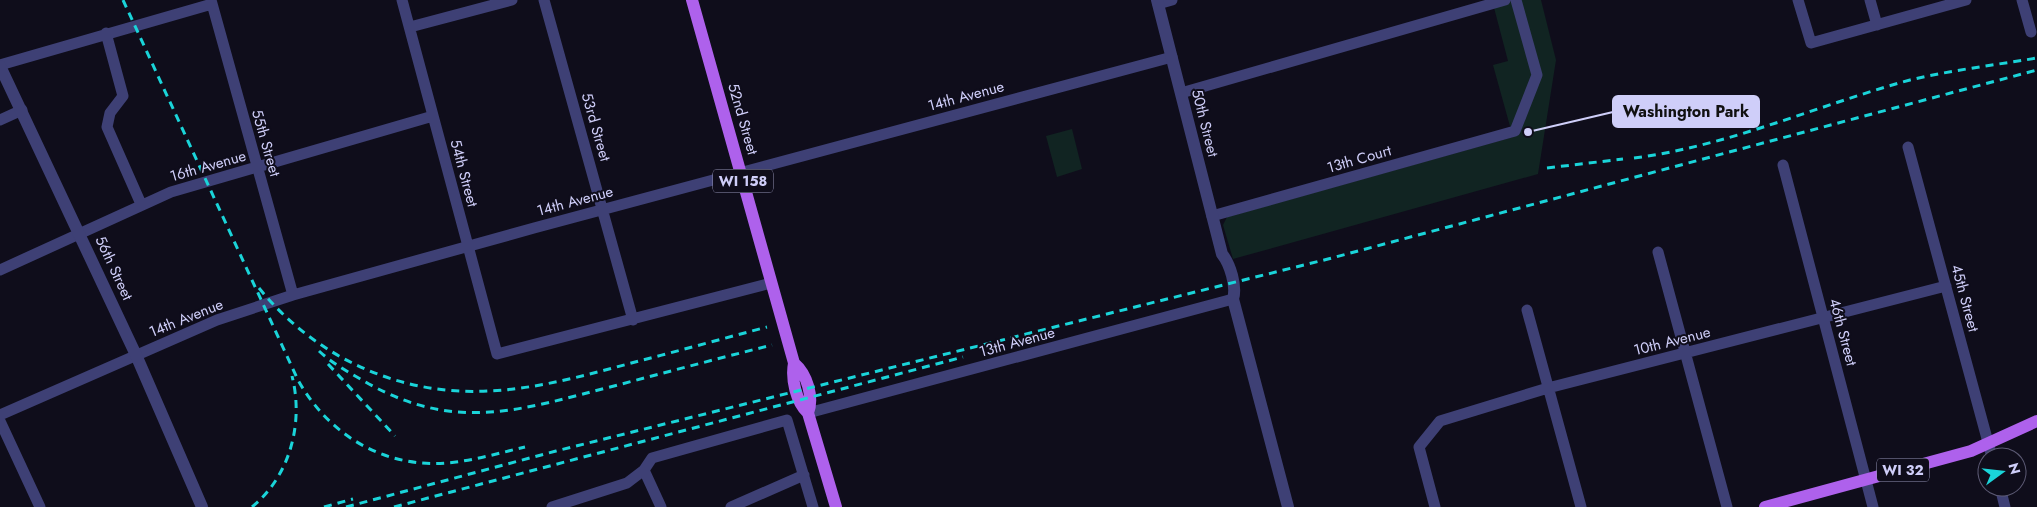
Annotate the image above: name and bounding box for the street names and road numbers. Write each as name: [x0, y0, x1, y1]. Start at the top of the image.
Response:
street label: 14th Avenue: [925, 75, 1007, 117]
street label: 52nd Street: [722, 81, 764, 158]
street label: 50th Street: [1186, 87, 1224, 160]
street label: 53rd Street: [576, 90, 616, 164]
street label: 55th Street: [246, 107, 286, 179]
street label: 54th Street: [444, 137, 484, 210]
street label: 13th Court: [1324, 139, 1394, 179]
street label: 16th Avenue: [167, 145, 249, 187]
road number: WI 158: [713, 170, 773, 192]
street label: 14th Avenue: [534, 180, 616, 222]
street label: 56th Street: [89, 232, 139, 304]
street label: 45th Street: [1945, 262, 1985, 335]
street label: 14th Avenue: [146, 293, 227, 343]
street label: 46th Street: [1823, 296, 1863, 369]
street label: 13th Avenue: [977, 321, 1058, 363]
street label: 10th Avenue: [1631, 321, 1713, 361]
road number: WI 32: [1877, 458, 1929, 482]

